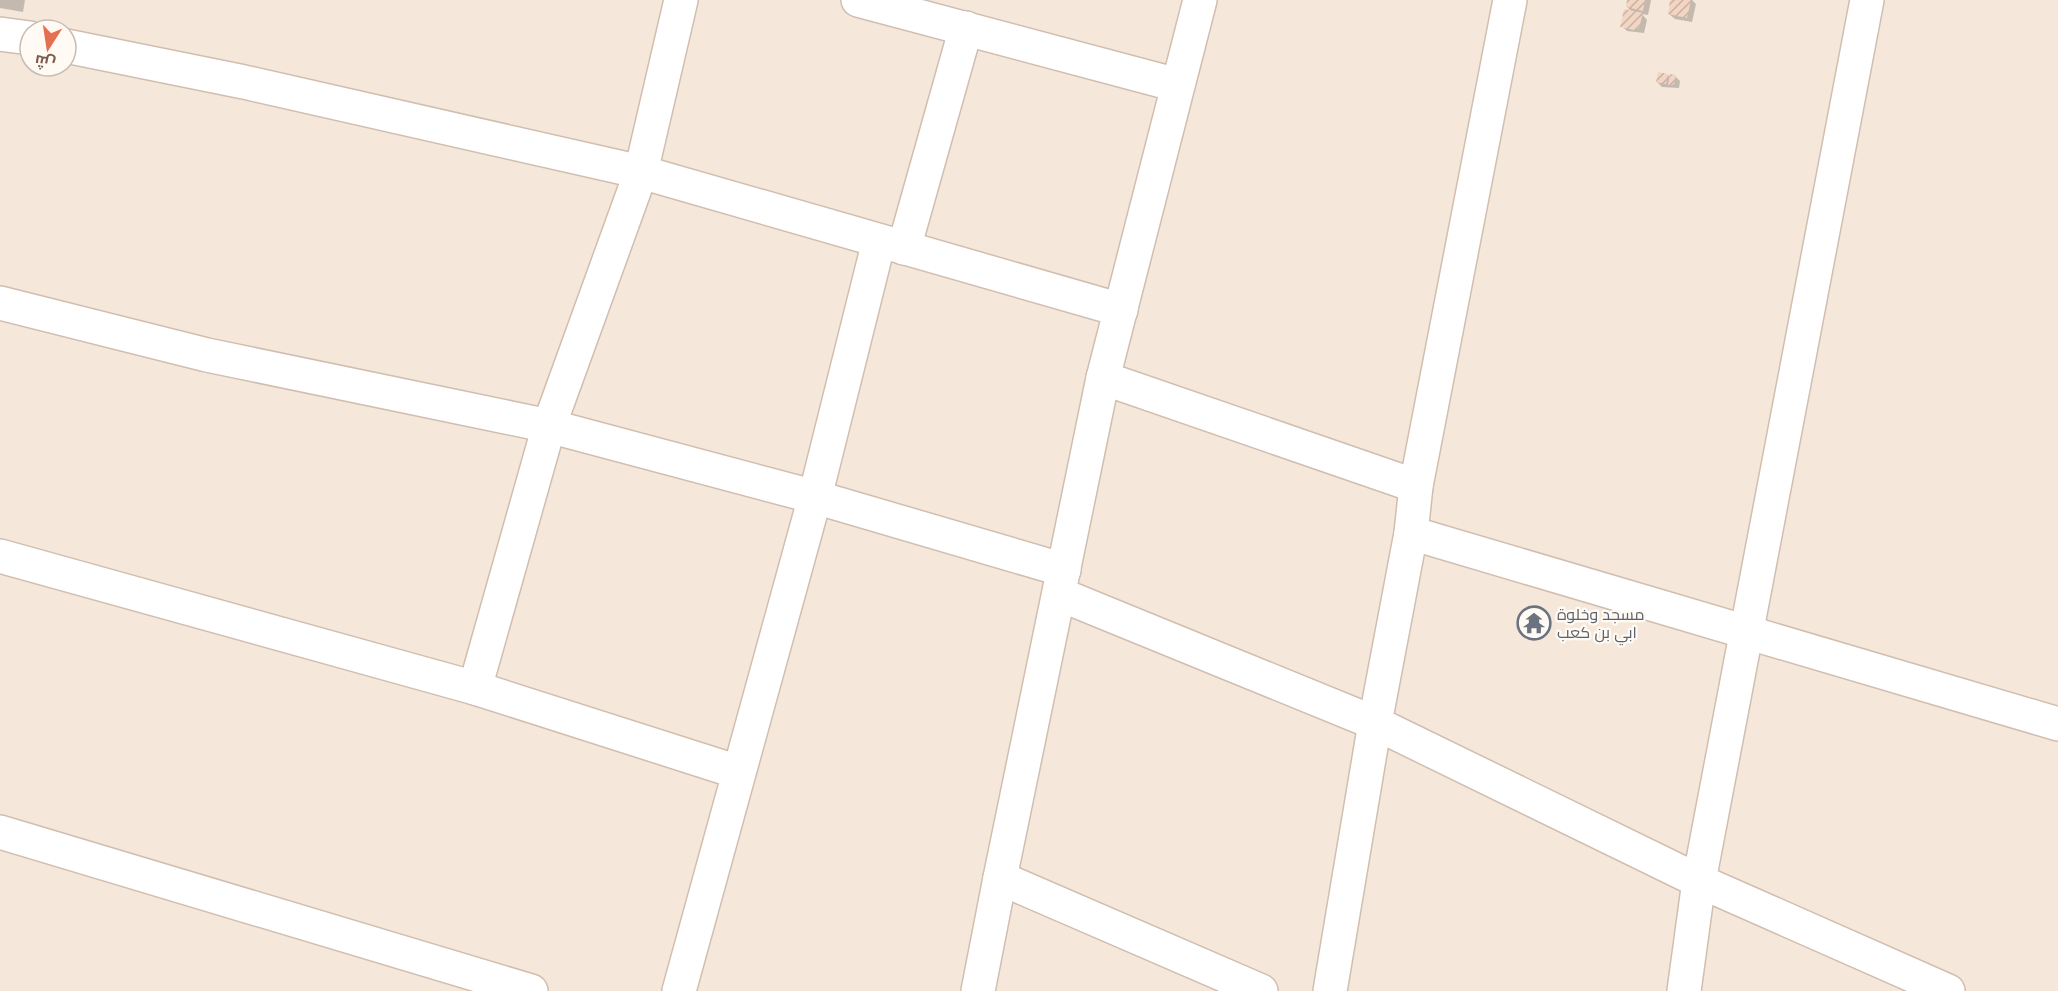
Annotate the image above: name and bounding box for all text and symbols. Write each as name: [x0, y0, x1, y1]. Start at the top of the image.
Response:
north arrow: [18, 18, 78, 78]
text: ش: [33, 51, 57, 74]
temple icon: مسجد وخلوة ابي بن كعب: [1516, 605, 1552, 641]
place label: مسجد وخلوة ابي بن كعب: [1557, 605, 1645, 646]

